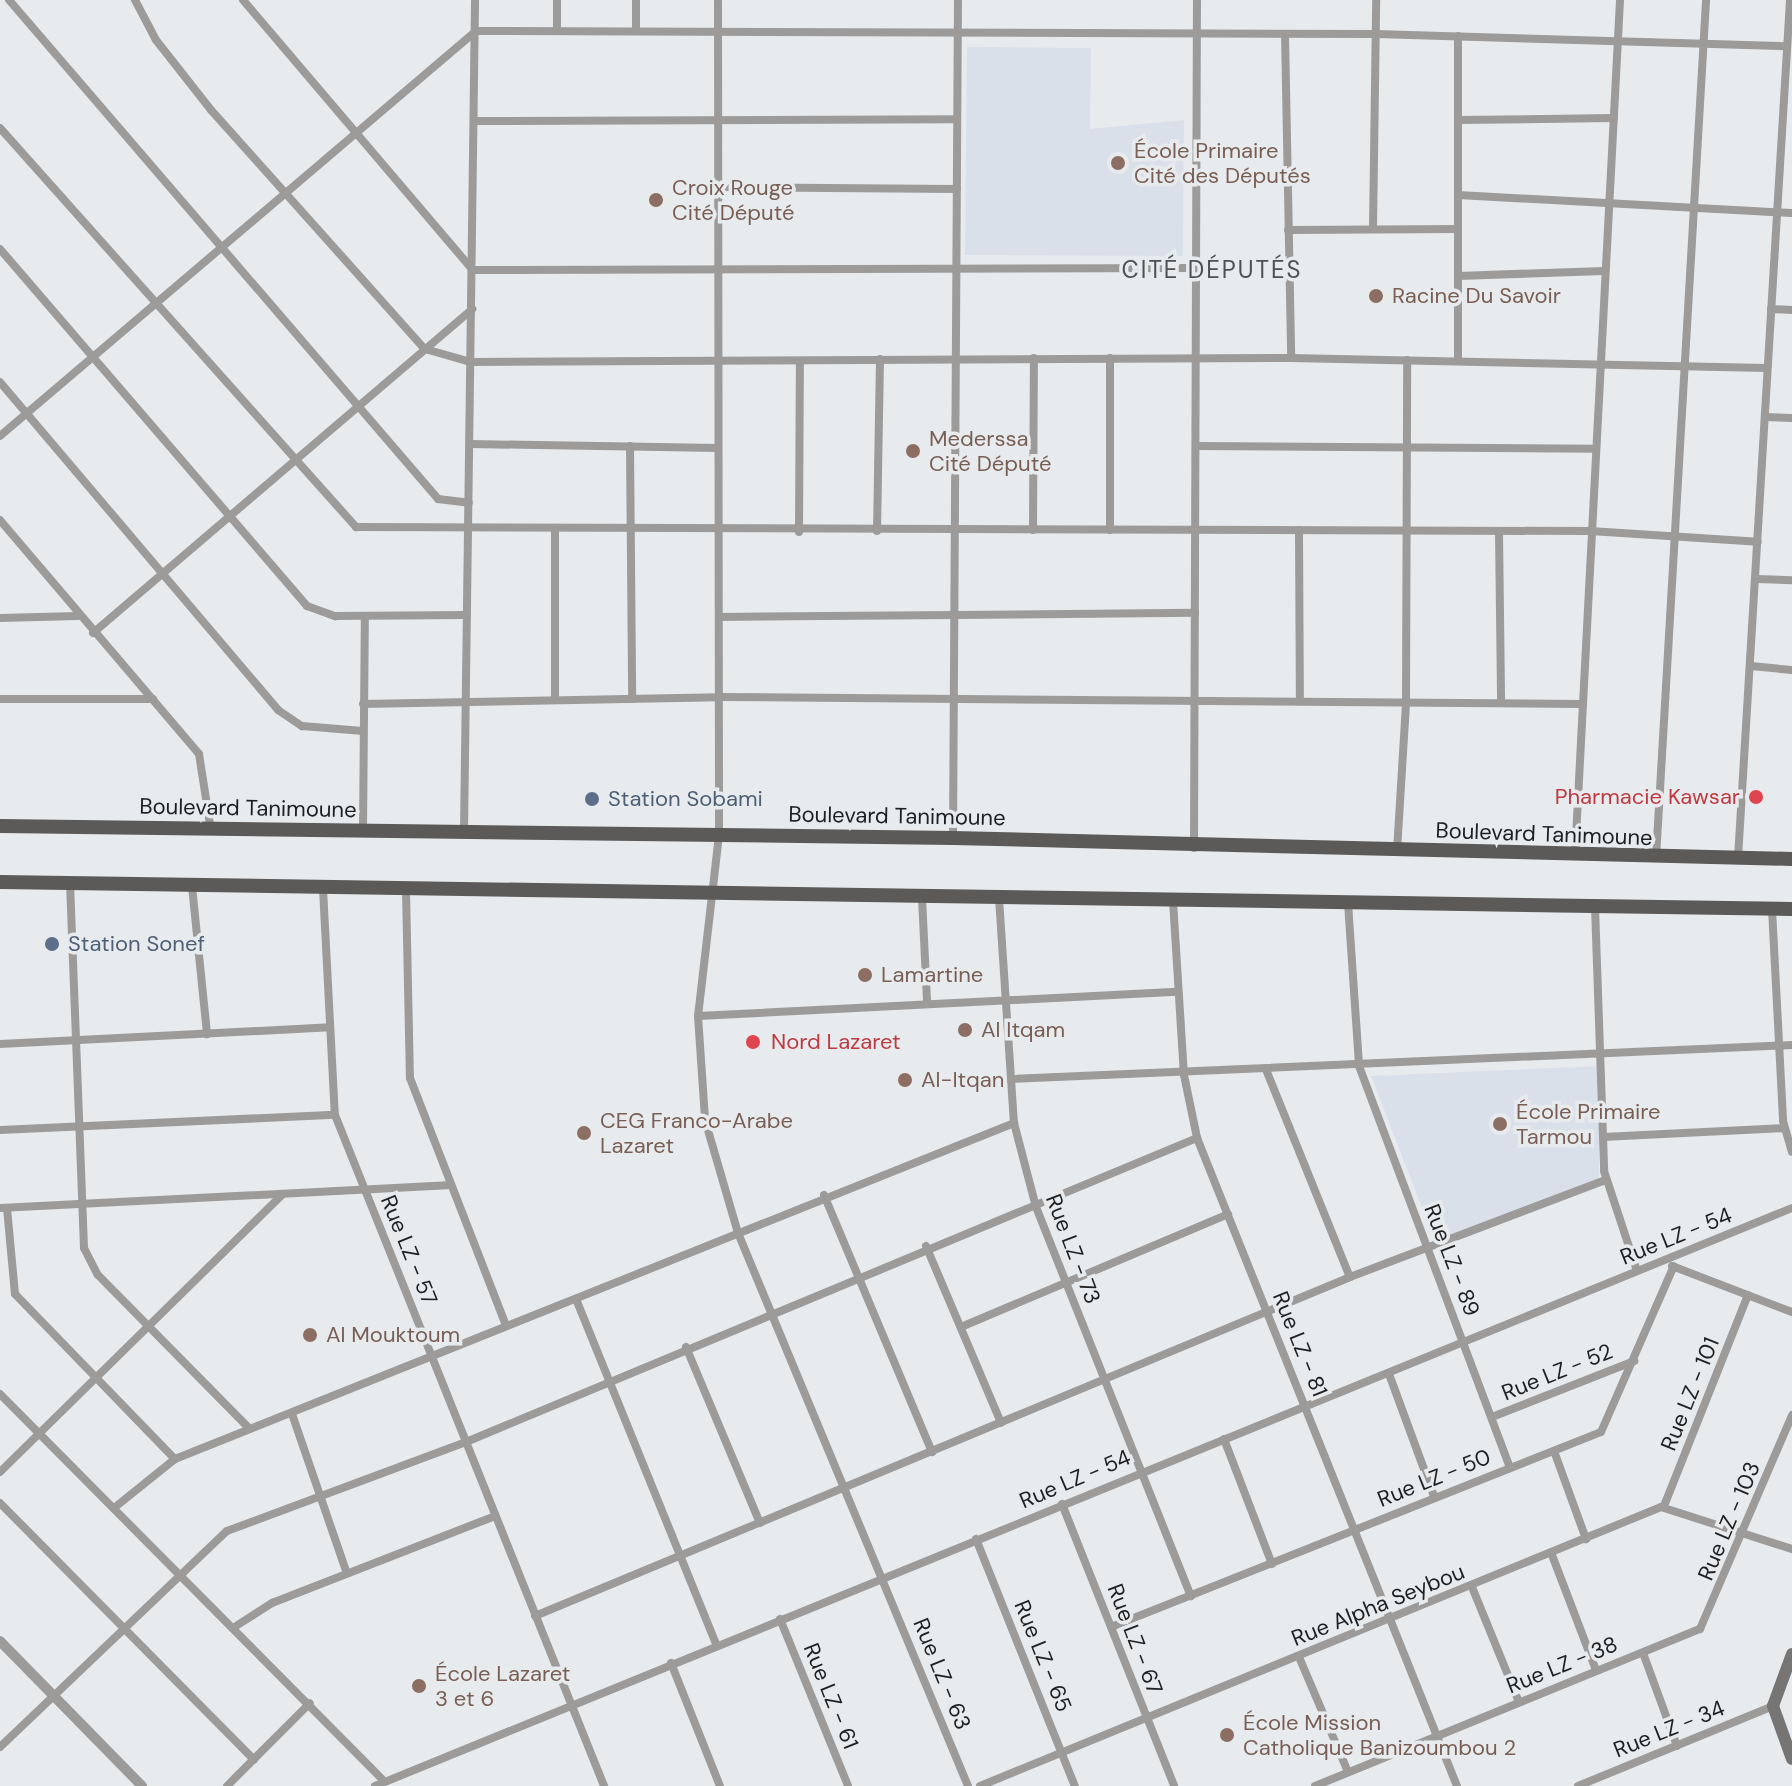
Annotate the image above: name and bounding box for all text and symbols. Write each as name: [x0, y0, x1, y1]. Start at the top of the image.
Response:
place label: École Primaire Cité des Députés: [1134, 137, 1311, 188]
marker: École Primaire Cité des Députés: [1109, 154, 1127, 172]
place label: Croix Rouge Cité Député: [672, 174, 795, 226]
marker: Croix Rouge Cité Député: [647, 191, 665, 209]
district label: CITÉ DÉPUTÉS: [1122, 256, 1302, 284]
place label: Racine Du Savoir: [1392, 283, 1561, 309]
marker: Racine Du Savoir: [1367, 287, 1385, 305]
place label: Mederssa Cité Député: [929, 425, 1052, 476]
marker: Mederssa Cité Député: [904, 442, 922, 460]
place label: Pharmacie Kawsar: [1555, 784, 1740, 810]
place label: Station Sobami: [608, 786, 763, 812]
marker: Pharmacie Kawsar: [1747, 788, 1765, 806]
marker: Station Sobami: [583, 790, 601, 808]
street label: Boulevard Tanimoune: [139, 793, 357, 823]
street label: Boulevard Tanimoune: [788, 801, 1006, 831]
street label: Boulevard Tanimoune: [1435, 817, 1653, 851]
place label: Station Sonef: [68, 931, 205, 957]
marker: Station Sonef: [43, 935, 61, 953]
place label: Lamartine: [881, 962, 983, 988]
marker: Lamartine: [856, 966, 874, 984]
place label: Al Itqam: [981, 1017, 1065, 1043]
marker: Al Itqam: [956, 1021, 974, 1039]
place label: Nord Lazaret: [771, 1029, 901, 1055]
marker: Nord Lazaret: [742, 1031, 764, 1053]
place label: Al-Itqan: [921, 1067, 1004, 1093]
marker: Al-Itqan: [896, 1071, 914, 1089]
place label: École Primaire Tarmou: [1516, 1098, 1661, 1150]
place label: CEG Franco-Arabe Lazaret: [600, 1107, 793, 1158]
marker: École Primaire Tarmou: [1491, 1115, 1509, 1133]
marker: CEG Franco-Arabe Lazaret: [575, 1124, 593, 1142]
street label: Rue LZ - 73: [1040, 1190, 1106, 1308]
street label: Rue LZ - 57: [375, 1191, 443, 1309]
street label: Rue LZ - 89: [1419, 1200, 1485, 1320]
street label: Rue LZ - 54: [1616, 1202, 1736, 1270]
street label: Rue LZ - 81: [1267, 1288, 1333, 1400]
place label: Al Mouktoum: [326, 1322, 460, 1348]
marker: Al Mouktoum: [301, 1326, 319, 1344]
street label: Rue LZ - 101: [1655, 1333, 1725, 1455]
street label: Rue LZ - 52: [1498, 1338, 1616, 1406]
street label: Rue LZ - 50: [1374, 1443, 1494, 1513]
street label: Rue LZ - 54: [1016, 1444, 1134, 1514]
street label: Rue LZ - 103: [1692, 1458, 1766, 1584]
street label: Rue Alpha Seybou: [1288, 1558, 1468, 1652]
street label: Rue LZ - 67: [1102, 1580, 1168, 1698]
street label: Rue LZ - 65: [1009, 1596, 1077, 1716]
street label: Rue LZ - 63: [908, 1614, 976, 1734]
street label: Rue LZ - 38: [1503, 1631, 1621, 1699]
street label: Rue LZ - 61: [798, 1639, 864, 1753]
place label: École Lazaret 3 et 6: [435, 1660, 570, 1712]
marker: École Lazaret 3 et 6: [410, 1677, 428, 1695]
street label: Rue LZ - 34: [1610, 1695, 1728, 1763]
place label: École Mission Catholique Banizoumbou 2: [1243, 1709, 1516, 1760]
marker: École Mission Catholique Banizoumbou 2: [1218, 1726, 1236, 1744]

